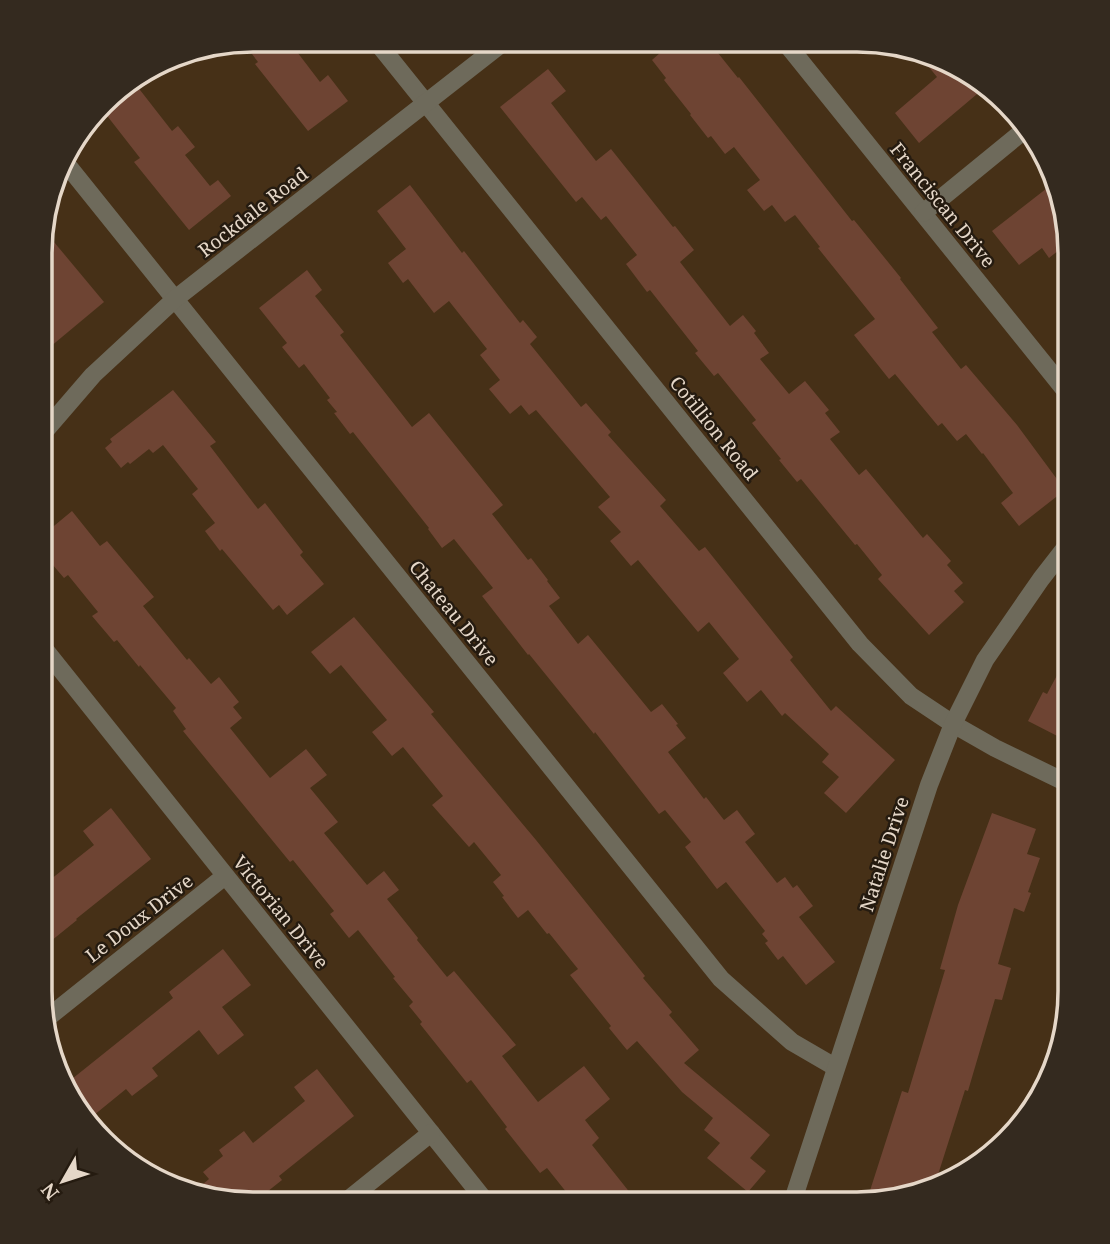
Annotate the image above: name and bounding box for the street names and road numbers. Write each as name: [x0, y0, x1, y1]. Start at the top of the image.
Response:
street label: Franciscan Drive: [884, 137, 1002, 273]
street label: Rockdale Road: [193, 161, 314, 263]
street label: Cotillion Road: [664, 370, 764, 486]
street label: Chateau Drive: [403, 555, 505, 671]
street label: Natalie Drive: [853, 793, 915, 915]
street label: Victorian Drive: [227, 850, 335, 974]
street label: Le Doux Drive: [80, 868, 198, 968]

